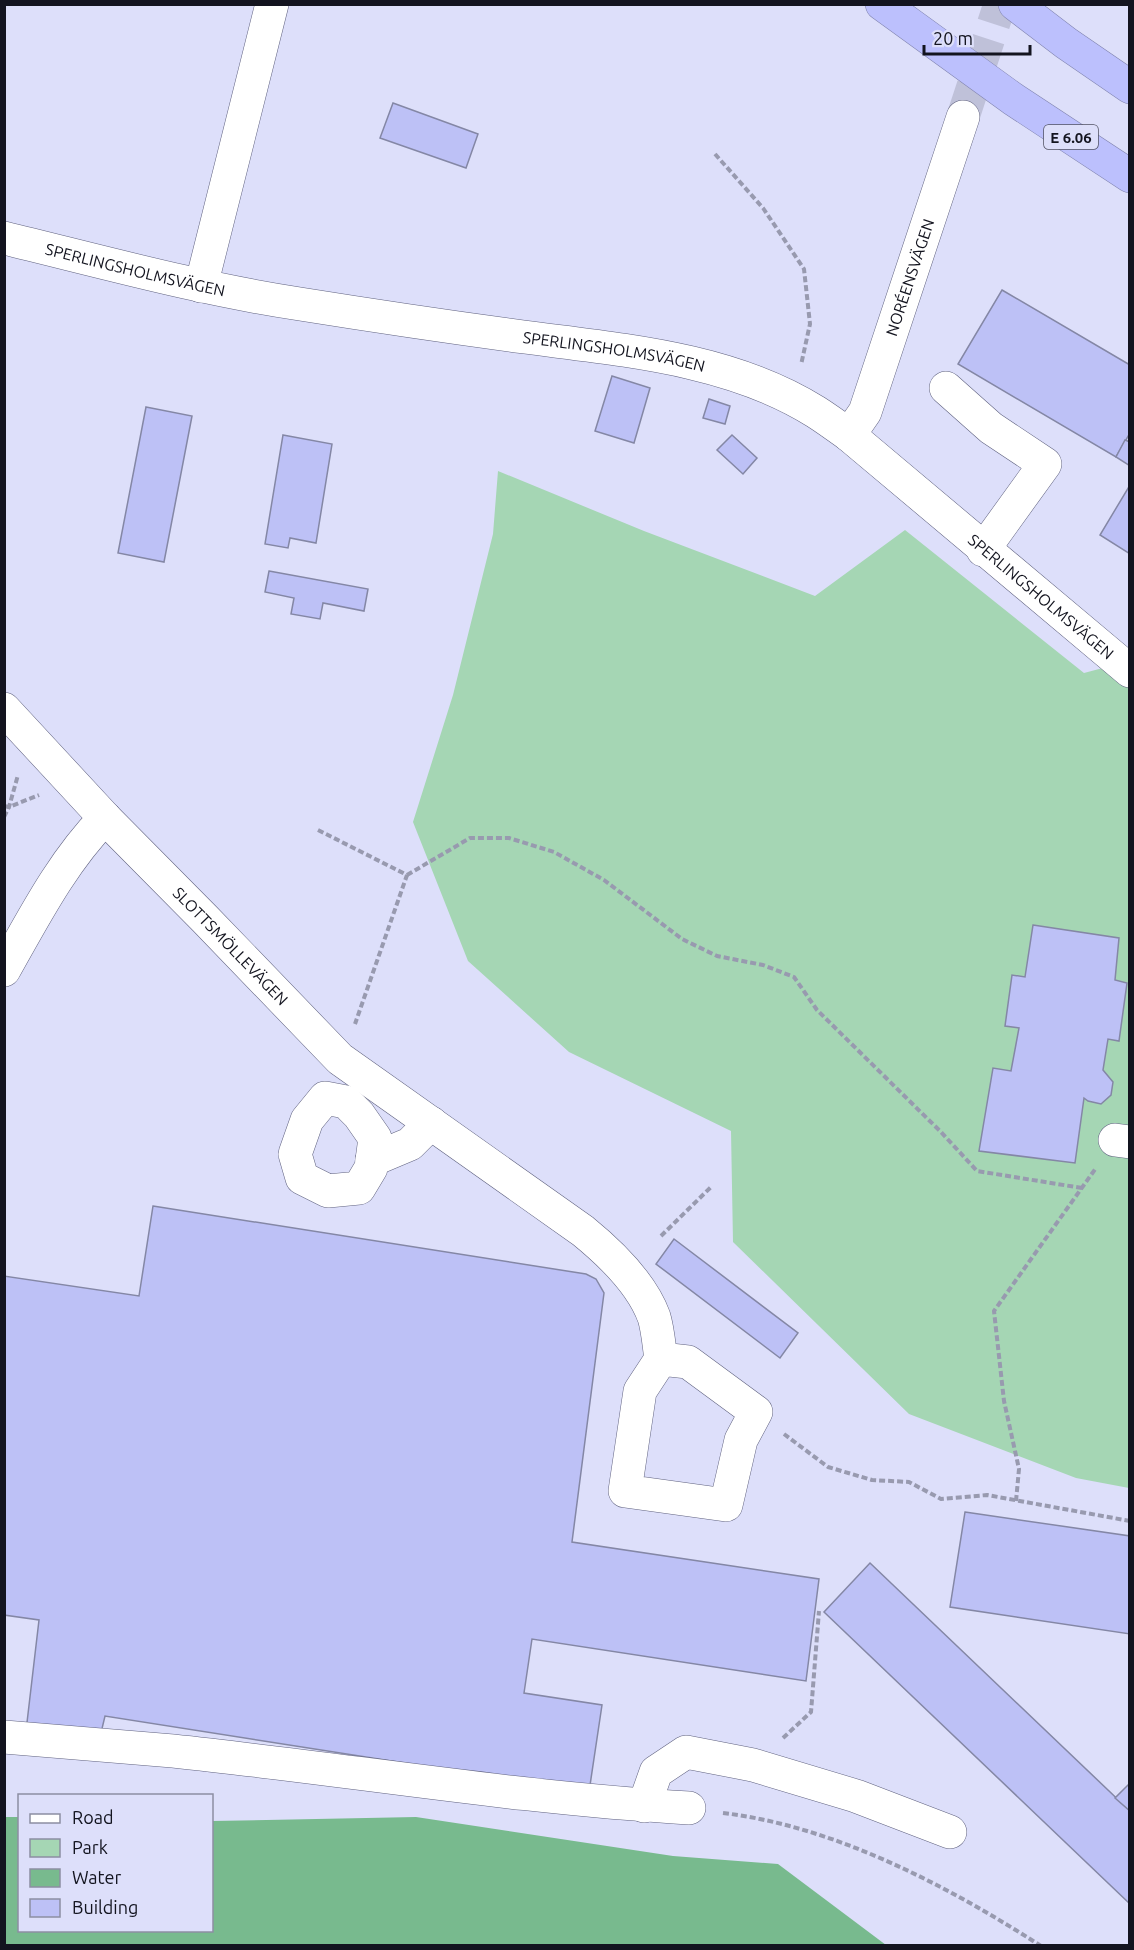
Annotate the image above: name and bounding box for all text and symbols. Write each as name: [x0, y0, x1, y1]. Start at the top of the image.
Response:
scale bar: [924, 18, 1030, 56]
text: 20 m: [933, 28, 973, 48]
road number: E 6.06: [1044, 125, 1098, 149]
street label: NORÉENSVÄGEN: [882, 216, 938, 338]
street label: SPERLINGSHOLMSVÄGEN: [44, 240, 227, 299]
street label: SPERLINGSHOLMSVÄGEN: [522, 328, 707, 375]
street label: SPERLINGSHOLMSVÄGEN: [965, 530, 1118, 663]
street label: SLOTTSMÖLLEVÄGEN: [170, 883, 292, 1009]
legend: [18, 1794, 213, 1932]
text: Road: [72, 1807, 114, 1827]
text: Park: [72, 1837, 108, 1857]
text: Water: [72, 1867, 122, 1887]
text: Building: [72, 1897, 138, 1917]

